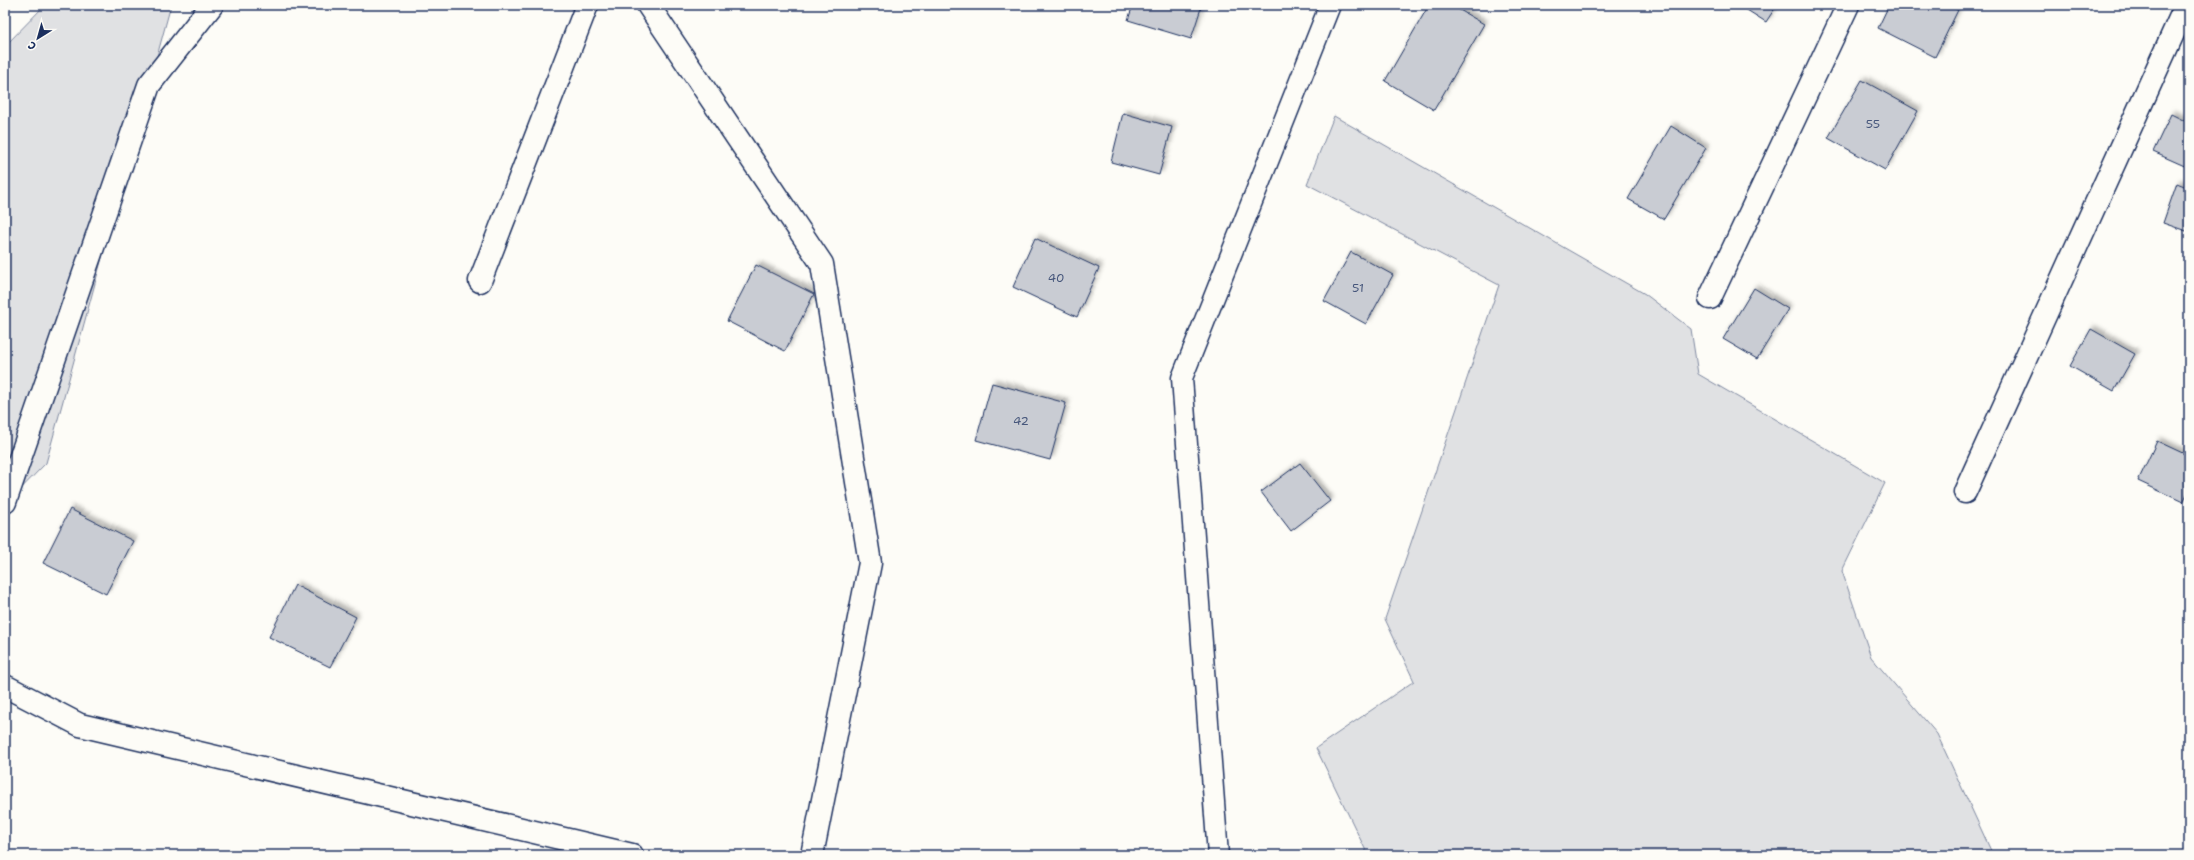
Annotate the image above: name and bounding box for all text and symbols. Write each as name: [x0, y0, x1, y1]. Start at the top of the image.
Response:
north arrow: [18, 18, 58, 58]
text: С: [25, 37, 39, 54]
house number: 55: [1866, 116, 1880, 132]
house number: 40: [1048, 270, 1064, 286]
house number: 51: [1352, 280, 1364, 296]
house number: 42: [1013, 413, 1029, 429]

